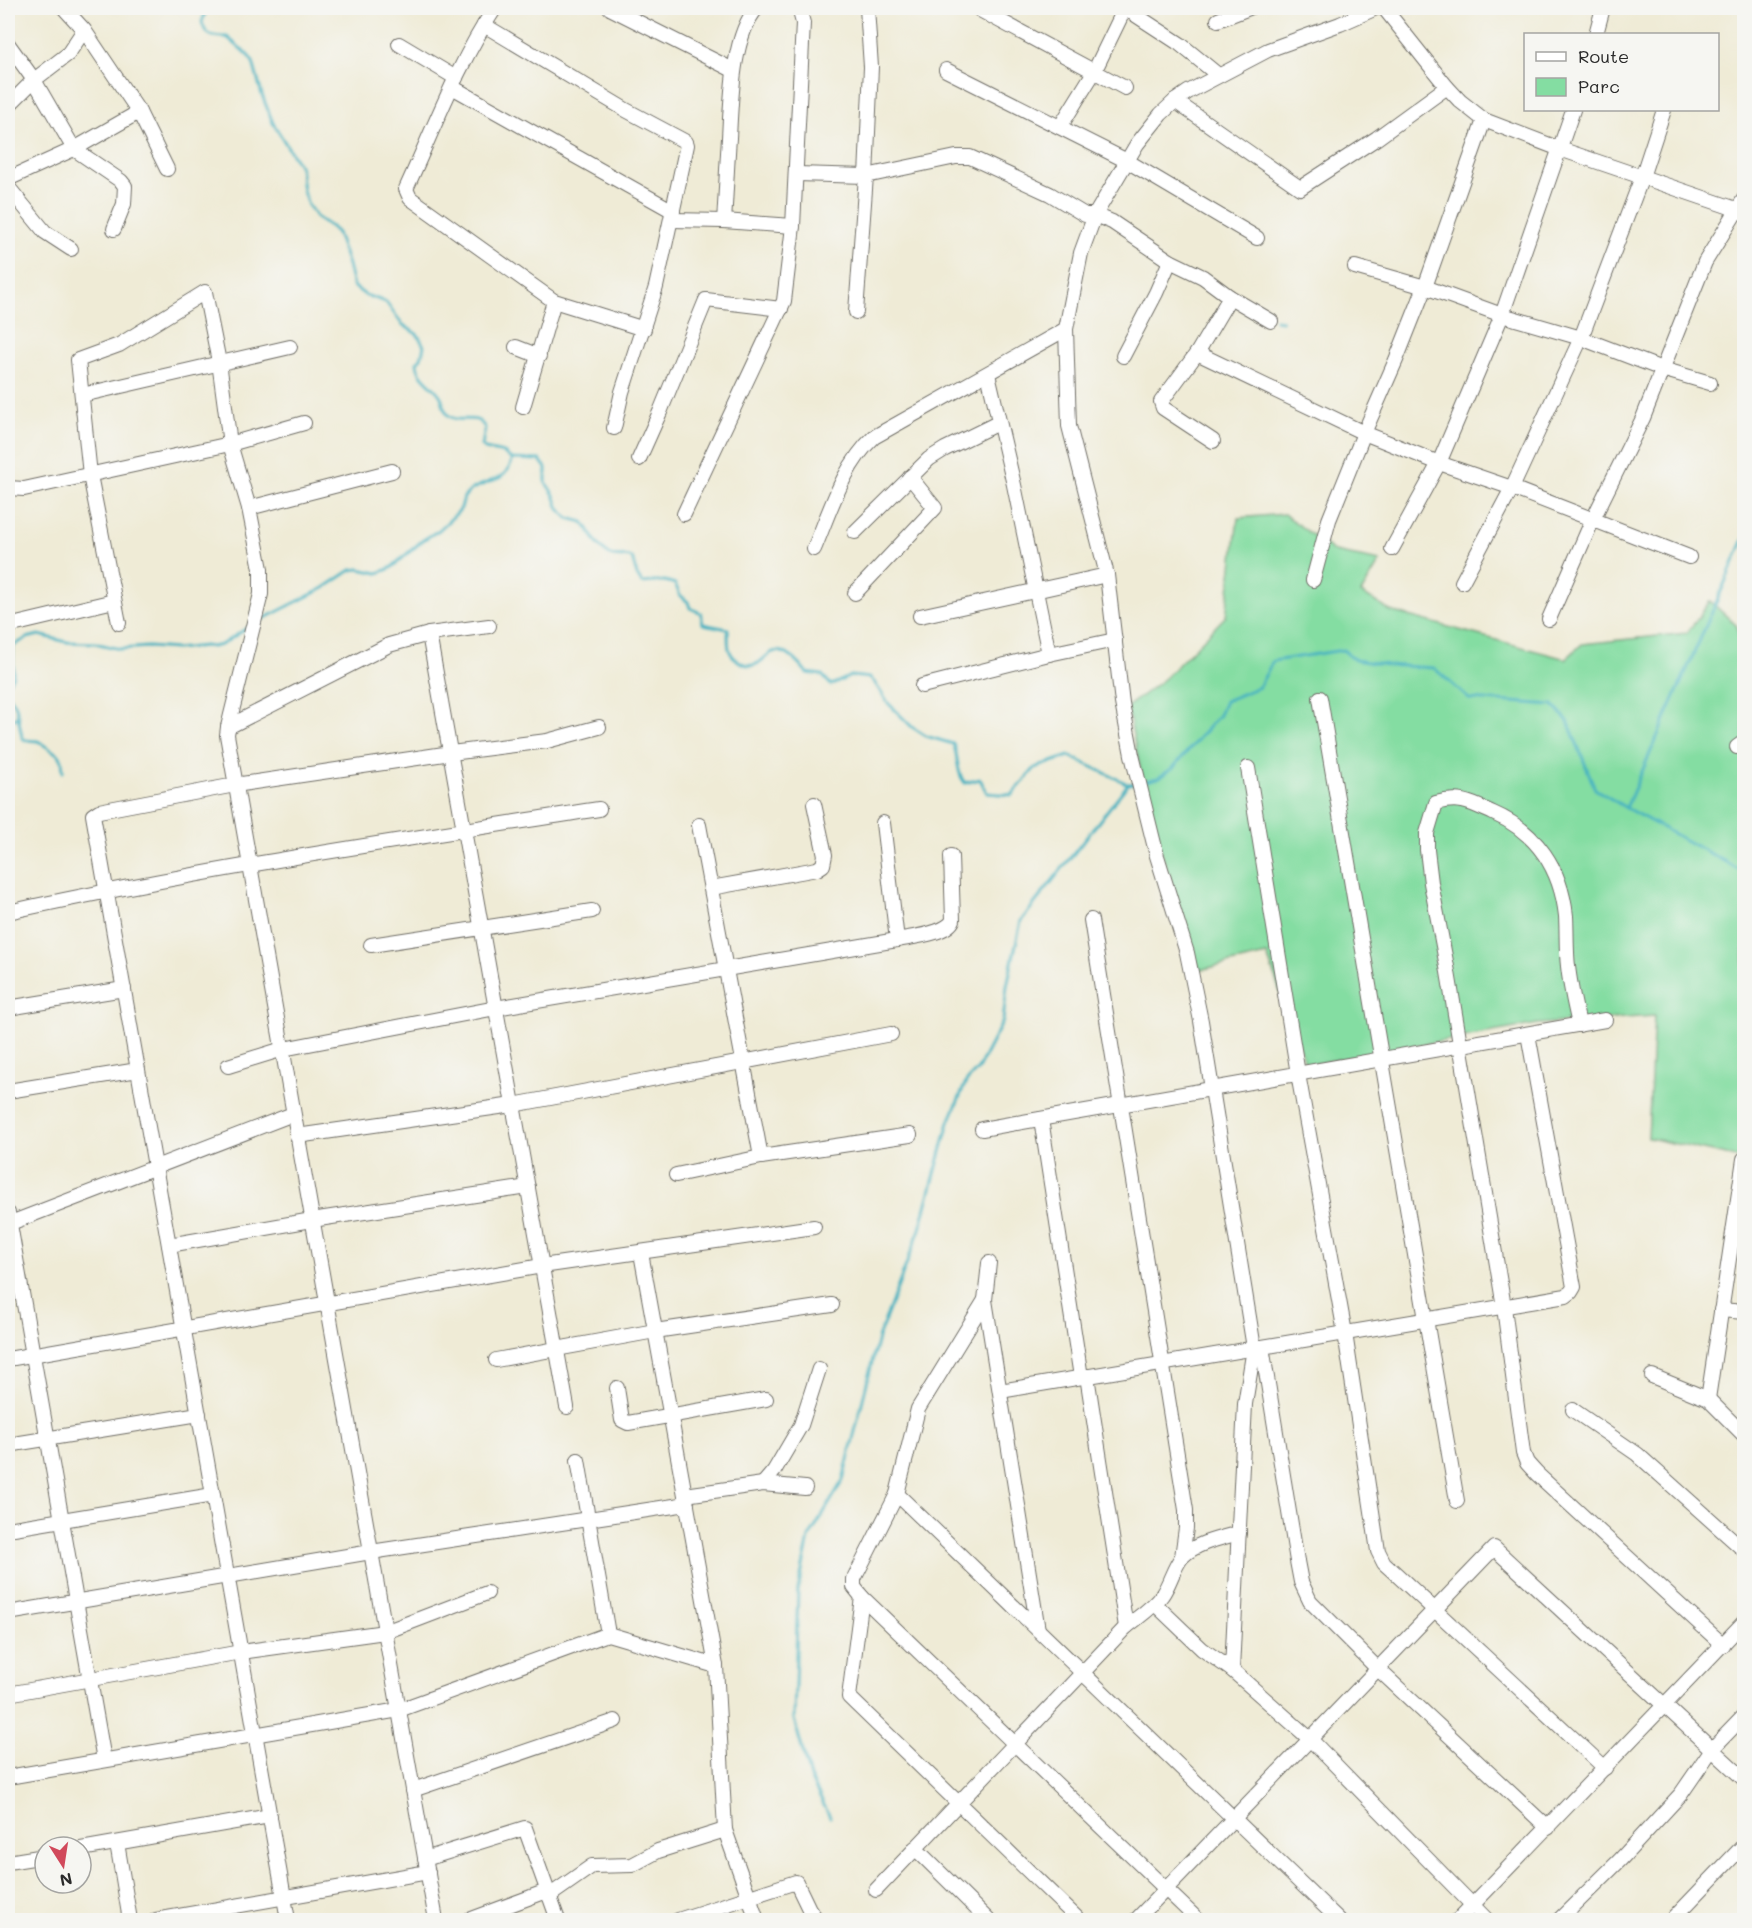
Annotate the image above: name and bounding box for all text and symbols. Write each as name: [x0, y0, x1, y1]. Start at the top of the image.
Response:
legend: [1524, 33, 1719, 111]
text: Route: [1578, 44, 1629, 68]
text: Parc: [1578, 74, 1620, 98]
north arrow: [33, 1835, 93, 1895]
text: N: [58, 1869, 74, 1892]

